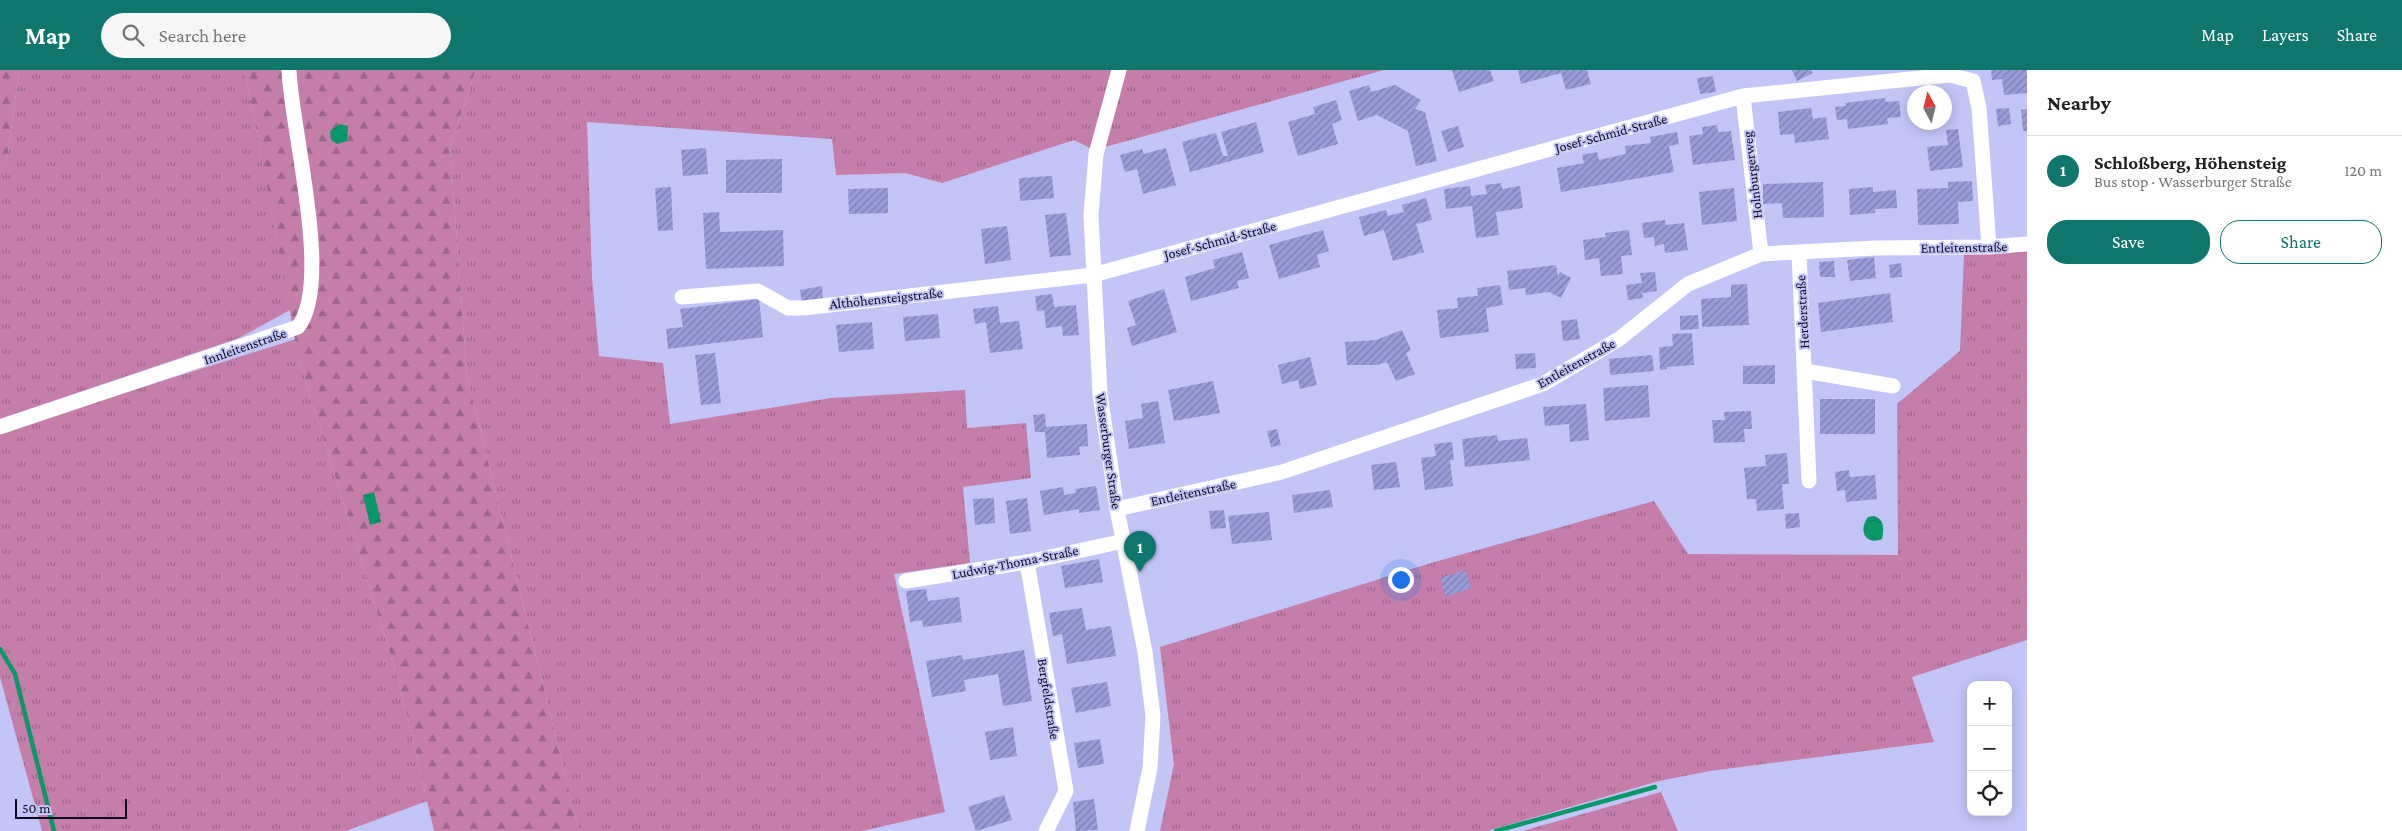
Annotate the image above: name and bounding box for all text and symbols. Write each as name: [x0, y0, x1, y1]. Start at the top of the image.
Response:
search box: [101, 13, 451, 58]
icon: search: [119, 21, 147, 49]
text: Map: [25, 22, 71, 49]
text: Search here: [159, 25, 246, 46]
text: Map: [2201, 25, 2234, 45]
text: Layers: [2262, 25, 2309, 45]
text: Share: [2337, 25, 2377, 45]
north arrow: [1907, 85, 1952, 130]
text: Nearby: [2047, 91, 2111, 115]
street label: Josef-Schmid-Straße: [1551, 110, 1669, 156]
street label: Holnburgerweg: [1739, 130, 1765, 219]
text: Schloßberg, Höhensteig: [2094, 152, 2286, 173]
text: 1: [2060, 162, 2066, 179]
text: 120 m: [2344, 162, 2382, 179]
text: Bus stop · Wasserburger Straße: [2094, 173, 2292, 190]
street label: Josef-Schmid-Straße: [1160, 217, 1278, 263]
button: Save: [2047, 220, 2210, 264]
button: Share: [2220, 220, 2382, 264]
street label: Entleitenstraße: [1920, 238, 2008, 256]
street label: Herderstraße: [1792, 275, 1812, 349]
street label: Althöhensteigstraße: [829, 284, 943, 312]
street label: Innleitenstraße: [202, 324, 288, 368]
street label: Entleitenstraße: [1534, 335, 1618, 391]
street label: Wasserburger Straße: [1093, 392, 1125, 510]
street label: Entleitenstraße: [1149, 475, 1237, 509]
pin: 1: [1124, 531, 1156, 572]
street label: Ludwig-Thoma-Straße: [950, 542, 1080, 582]
your location: [1388, 567, 1414, 593]
street label: Bergfeldstraße: [1035, 657, 1063, 741]
map controls: [1967, 681, 2012, 816]
button: +: [1967, 681, 2012, 726]
button: −: [1967, 726, 2012, 771]
button: locate: [1967, 771, 2012, 816]
scale bar: [15, 796, 128, 819]
text: 50 m: [22, 800, 50, 816]

